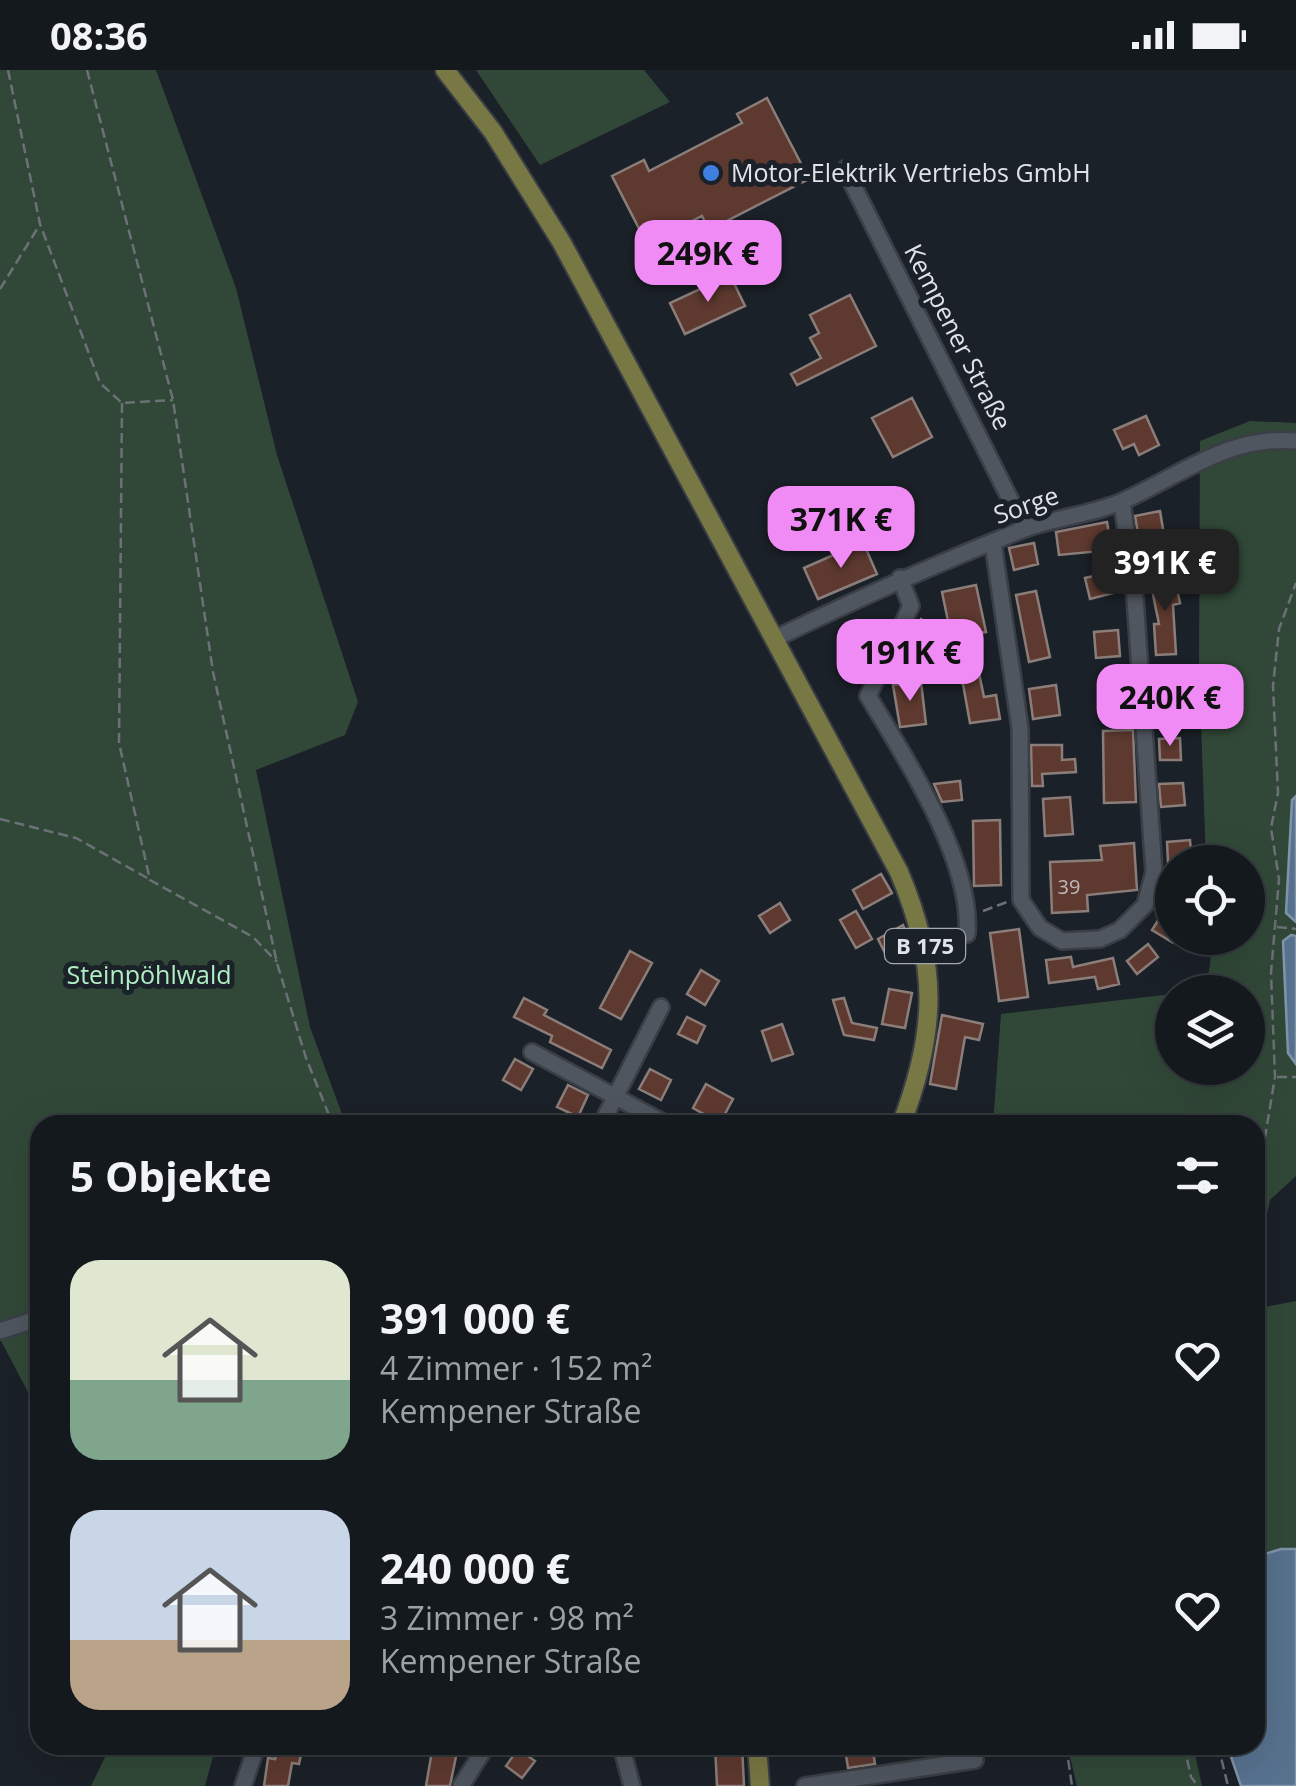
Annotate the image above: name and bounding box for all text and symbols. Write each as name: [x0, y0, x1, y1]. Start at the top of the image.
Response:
text: 08:36: [50, 9, 148, 61]
place label: Motor-Elektrik Vertriebs GmbH: [731, 155, 1091, 189]
marker: Motor-Elektrik Vertriebs GmbH: [700, 162, 722, 184]
pin: 249K €: [627, 220, 789, 305]
text: 249K €: [657, 231, 759, 274]
street label: Kempener Straße: [897, 238, 1020, 435]
street label: Sorge: [989, 477, 1063, 531]
pin: 371K €: [760, 486, 922, 571]
text: 371K €: [790, 497, 892, 540]
pin: 391K €: [1084, 529, 1246, 614]
text: 391K €: [1114, 540, 1216, 583]
pin: 191K €: [829, 619, 991, 704]
text: 191K €: [859, 630, 961, 673]
pin: 240K €: [1089, 664, 1251, 749]
text: 240K €: [1119, 675, 1221, 718]
map controls: [1155, 845, 1265, 1085]
button: locate: [1155, 845, 1265, 955]
house number: 39: [1058, 873, 1080, 900]
road number: B 175: [885, 929, 965, 963]
park label: Steinpöhlwald: [66, 957, 232, 991]
button: layers: [1155, 975, 1265, 1085]
text: 5 Objekte: [70, 1147, 272, 1204]
icon: filters: [1170, 1148, 1225, 1203]
text: 391 000 €: [380, 1289, 570, 1346]
icon: home: [150, 1300, 270, 1420]
icon: heart: [1170, 1333, 1225, 1388]
text: 4 Zimmer · 152 m²: [380, 1346, 652, 1389]
text: Kempener Straße: [380, 1389, 641, 1432]
text: 240 000 €: [380, 1539, 570, 1596]
icon: home: [150, 1550, 270, 1670]
icon: heart: [1170, 1583, 1225, 1638]
text: 3 Zimmer · 98 m²: [380, 1596, 634, 1639]
text: Kempener Straße: [380, 1639, 641, 1682]

